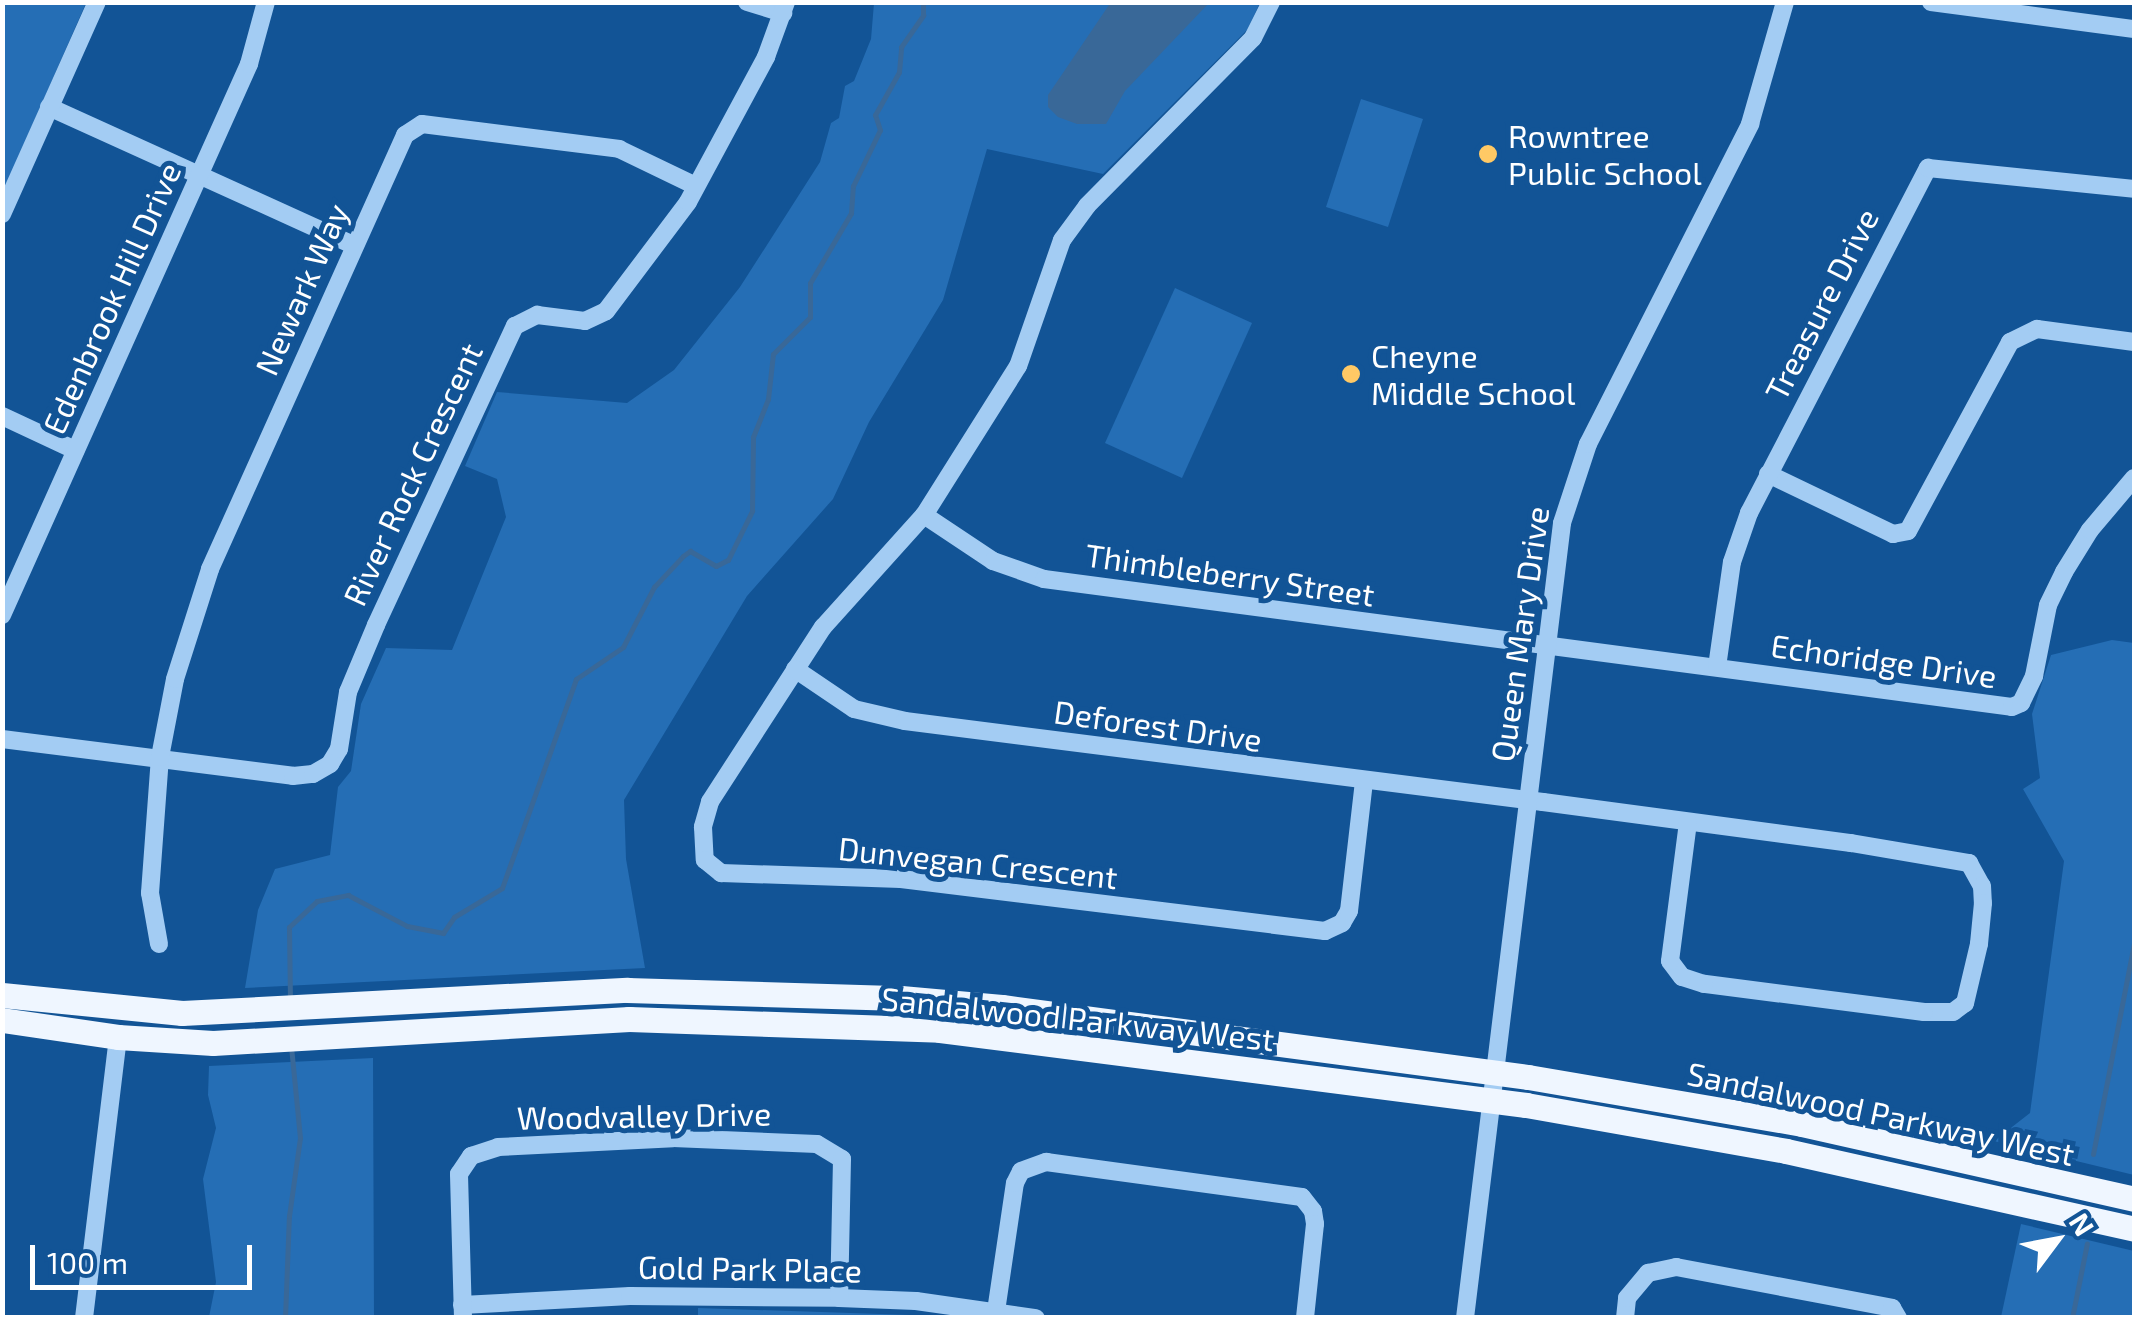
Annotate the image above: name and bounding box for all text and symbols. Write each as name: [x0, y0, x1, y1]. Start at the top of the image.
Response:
place label: Rowntree Public School: [1508, 117, 1702, 192]
marker: Rowntree Public School: [1477, 143, 1499, 165]
street label: Edenbrook Hill Drive: [34, 156, 188, 440]
street label: Newark Way: [246, 197, 356, 381]
street label: Treasure Drive: [1756, 202, 1886, 406]
street label: River Rock Crescent: [334, 336, 490, 612]
place label: Cheyne Middle School: [1371, 337, 1576, 412]
marker: Cheyne Middle School: [1340, 363, 1362, 385]
street label: Queen Mary Drive: [1482, 503, 1556, 765]
street label: Thimbleberry Street: [1083, 535, 1377, 613]
street label: Echoridge Drive: [1769, 625, 1999, 695]
street label: Deforest Drive: [1052, 691, 1264, 759]
street label: Dunvegan Crescent: [837, 828, 1119, 896]
street label: Sandalwood Parkway West: [879, 978, 1277, 1058]
street label: Sandalwood Parkway West: [1683, 1053, 2079, 1173]
street label: Woodvalley Drive: [516, 1094, 772, 1136]
north arrow: [2007, 1190, 2107, 1290]
text: N: [2063, 1207, 2102, 1242]
scale bar: [35, 1225, 258, 1287]
text: 100 m: [47, 1244, 128, 1280]
street label: Gold Park Place: [638, 1247, 862, 1289]

